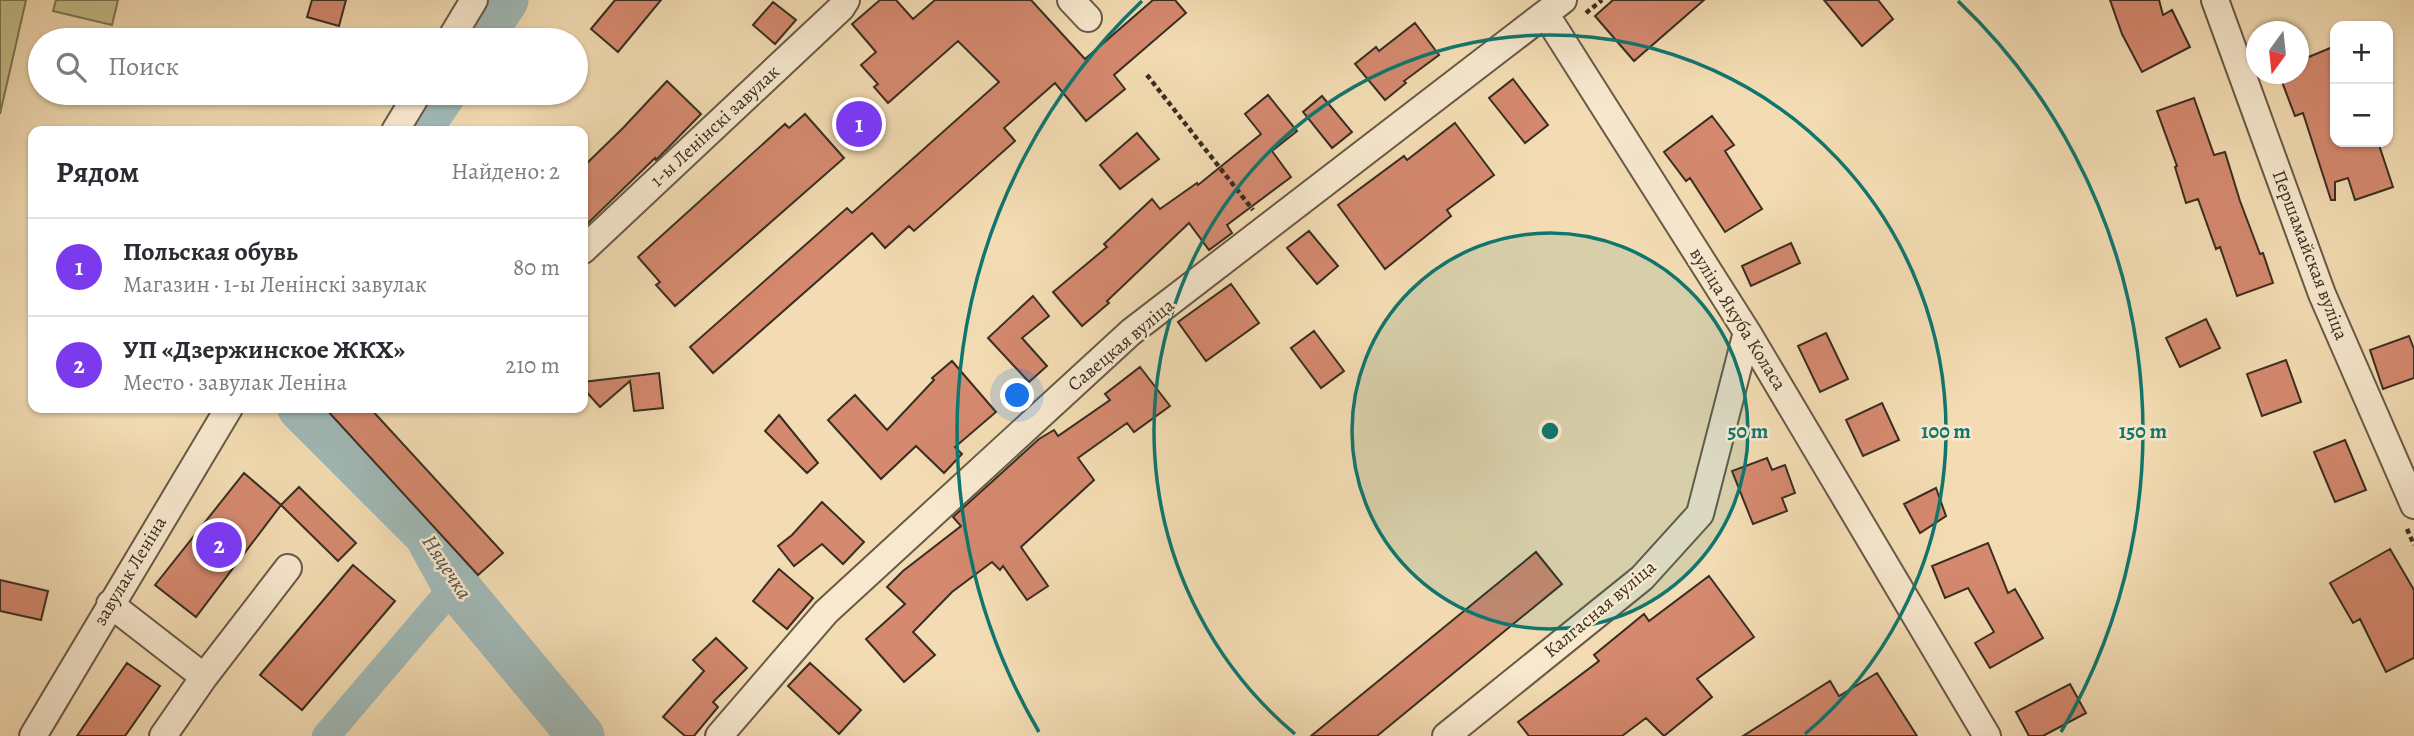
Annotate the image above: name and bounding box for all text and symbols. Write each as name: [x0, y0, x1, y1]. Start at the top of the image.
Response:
north arrow: [2246, 21, 2309, 84]
map controls: [2330, 21, 2393, 147]
button: +: [2330, 21, 2393, 84]
search box: [28, 28, 588, 105]
icon: search: [52, 48, 90, 86]
text: Поиск: [108, 49, 179, 84]
street label: 1-ы Ленінскі завулак: [645, 59, 785, 193]
button: −: [2330, 84, 2393, 147]
pin: 1: [836, 98, 882, 150]
text: Рядом: [56, 152, 139, 192]
text: Найдено: 2: [451, 156, 560, 187]
street label: Першамайская вуліца: [2266, 166, 2354, 344]
text: Польская обувь: [123, 234, 298, 269]
street label: вуліца Якуба Коласа: [1683, 243, 1793, 396]
text: 1: [75, 252, 83, 283]
text: 80 m: [513, 252, 560, 283]
text: Магазин · 1-ы Ленінскі завулак: [123, 269, 427, 300]
street label: Савецкая вуліца: [1062, 293, 1180, 397]
text: УП «Дзержинское ЖКХ»: [123, 332, 405, 367]
text: 2: [73, 350, 85, 381]
text: 210 m: [505, 350, 560, 381]
text: Место · завулак Леніна: [123, 367, 347, 398]
your location: [1000, 378, 1034, 412]
text: 50 m: [1728, 417, 1769, 445]
text: 100 m: [1921, 417, 1971, 445]
text: 150 m: [2119, 417, 2168, 445]
centre of rings: [1538, 419, 1562, 443]
street label: завулак Леніна: [87, 511, 173, 631]
pin: 2: [196, 519, 242, 571]
water label: Няцечка: [416, 529, 478, 605]
street label: Калгасная вуліца: [1538, 554, 1662, 664]

